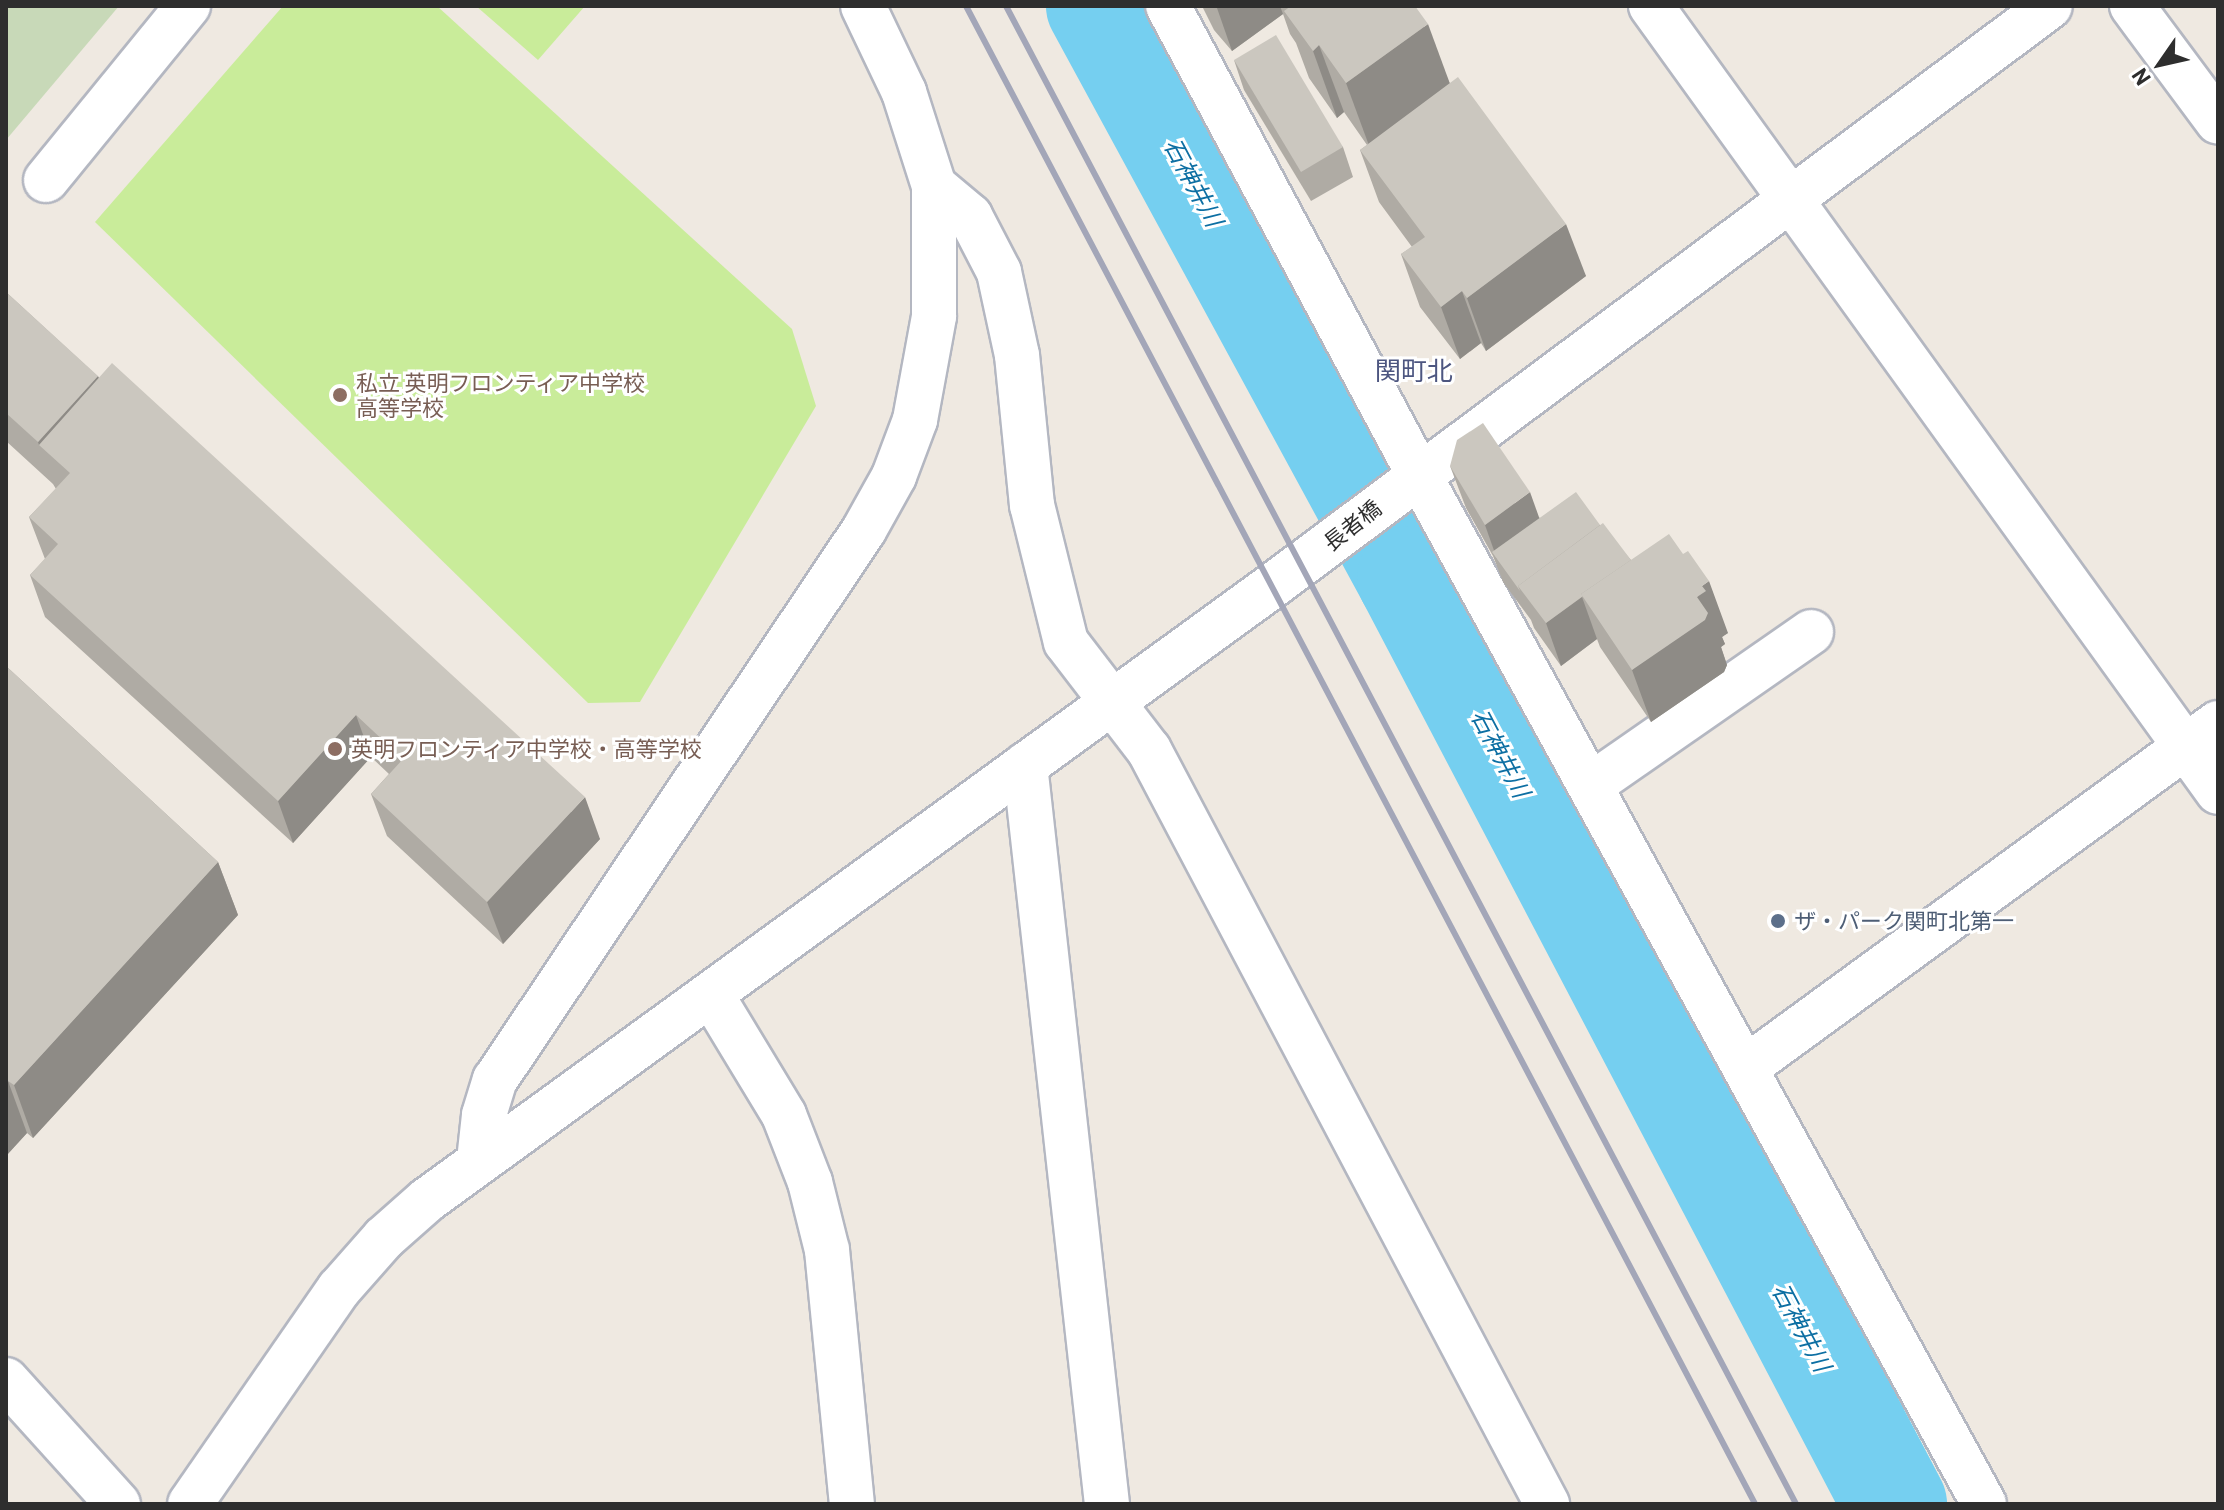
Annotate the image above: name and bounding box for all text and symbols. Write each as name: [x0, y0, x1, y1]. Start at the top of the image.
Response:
north arrow: [2120, 24, 2200, 104]
text: N: [2125, 64, 2155, 91]
water label: 石神井川: [1159, 133, 1229, 231]
district label: 関町北: [1375, 354, 1453, 386]
place label: 私立 英明フロンティア中学校 高等学校: [356, 369, 646, 420]
marker: 私立 英明フロンティア中学校 高等学校: [331, 386, 349, 404]
street label: 長者橋: [1318, 494, 1386, 556]
water label: 石神井川: [1466, 704, 1536, 802]
place label: 英明フロンティア中学校・高等学校: [351, 736, 703, 762]
marker: 英明フロンティア中学校・高等学校: [326, 740, 344, 758]
place label: ザ・パーク関町北第一: [1794, 908, 2014, 934]
marker: ザ・パーク関町北第一: [1769, 912, 1787, 930]
water label: 石神井川: [1767, 1278, 1837, 1376]

